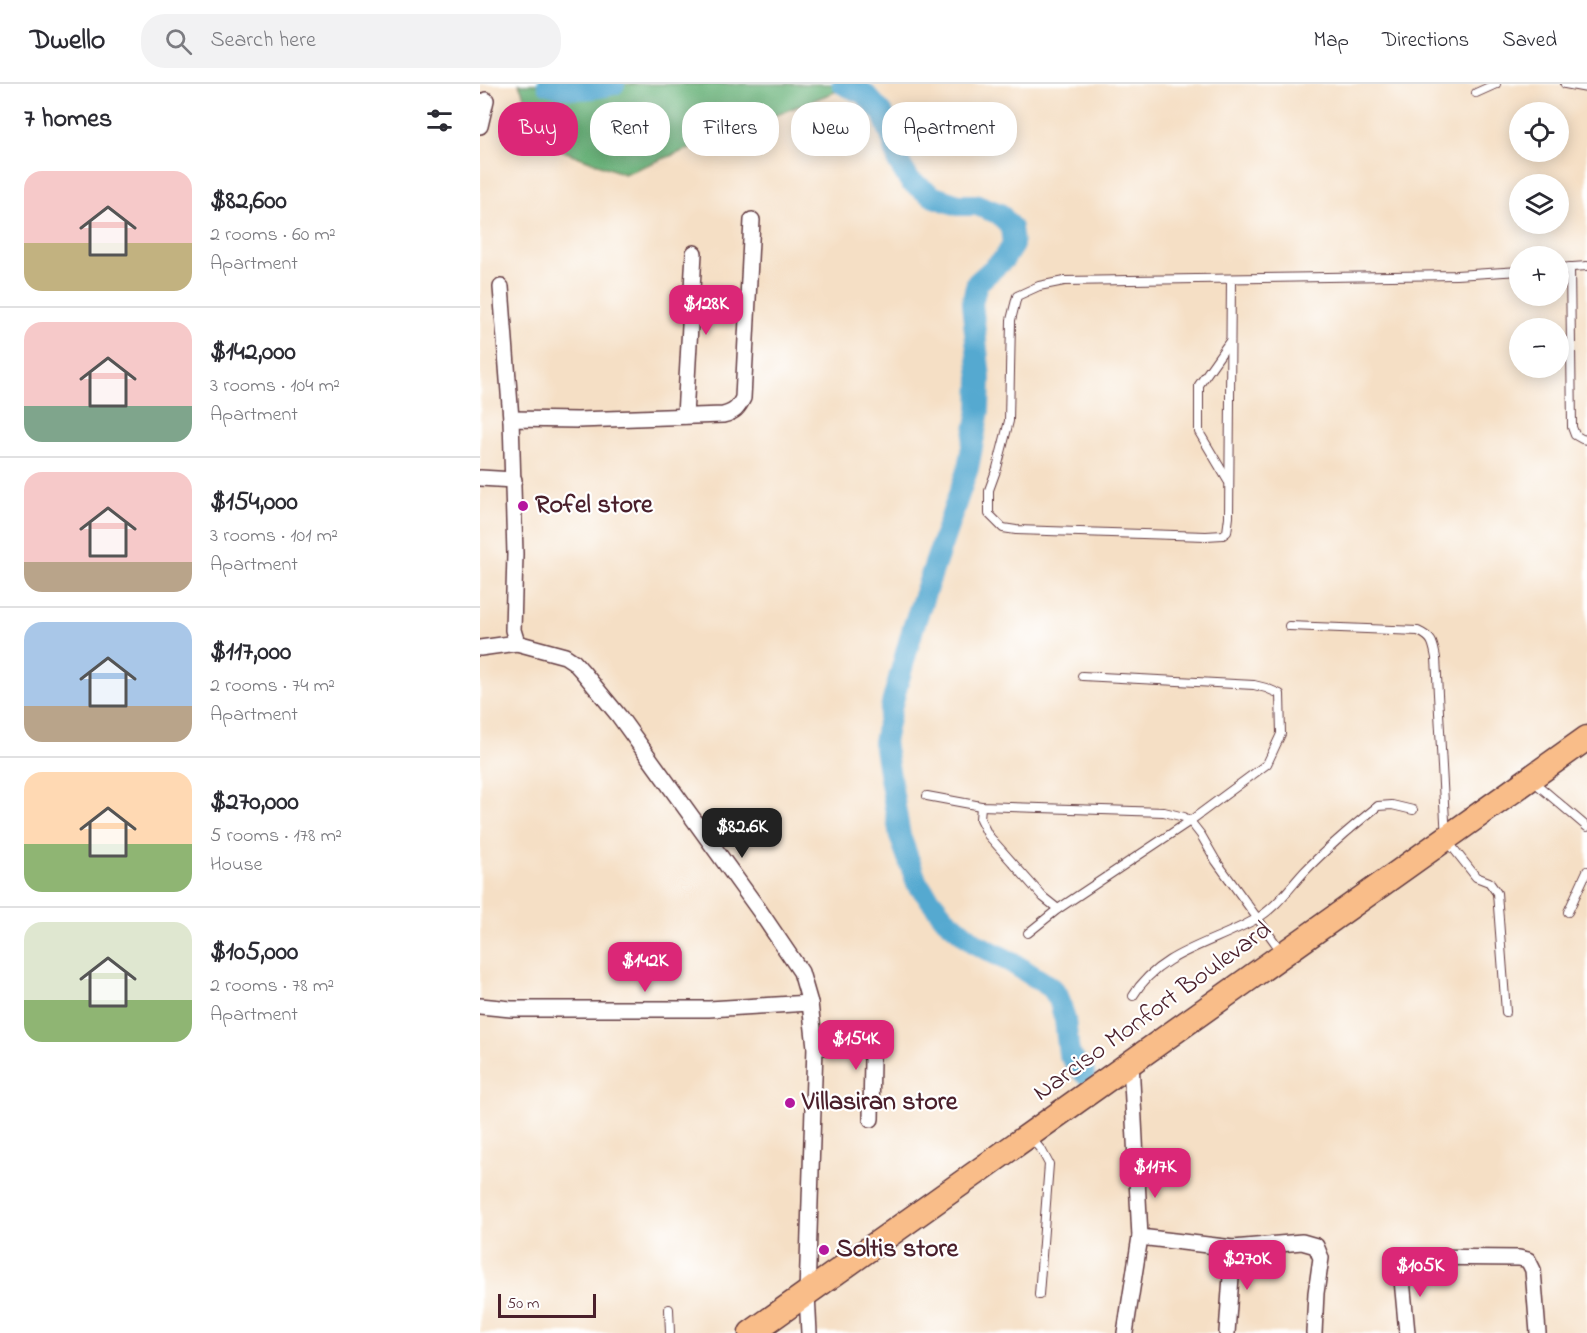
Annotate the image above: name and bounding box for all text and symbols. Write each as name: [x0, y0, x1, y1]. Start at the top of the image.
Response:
search box: [141, 14, 561, 68]
text: Dwello: [30, 21, 105, 62]
icon: search: [162, 25, 195, 58]
text: Search here: [210, 25, 316, 57]
text: Map: [1313, 26, 1349, 56]
text: Directions: [1382, 26, 1469, 56]
text: Saved: [1502, 26, 1557, 56]
text: 7 homes: [24, 101, 112, 139]
chip: Buy: [498, 102, 578, 156]
chip: Rent: [590, 102, 670, 156]
chip: Filters: [682, 102, 779, 156]
chip: New: [791, 102, 870, 156]
chip: Apartment: [882, 102, 1017, 156]
map controls: [1509, 102, 1569, 378]
button: locate: [1509, 102, 1569, 162]
icon: filters: [423, 104, 456, 137]
button: layers: [1509, 174, 1569, 234]
text: $82,600: [210, 183, 287, 221]
icon: home: [72, 195, 144, 267]
text: 2 rooms · 60 m²: [210, 221, 336, 250]
button: +: [1509, 246, 1569, 306]
text: Apartment: [210, 250, 298, 279]
pin: $128K: [664, 285, 748, 336]
text: $128K: [683, 290, 729, 319]
button: −: [1509, 318, 1569, 378]
text: $142,000: [210, 334, 296, 372]
icon: home: [72, 346, 144, 418]
text: 3 rooms · 104 m²: [210, 372, 340, 401]
text: Apartment: [210, 401, 298, 430]
text: $154,000: [210, 484, 298, 522]
place label: Rofel store: [535, 487, 654, 525]
icon: home: [72, 496, 144, 568]
marker: Rofel store: [516, 499, 530, 513]
text: 3 rooms · 101 m²: [210, 522, 338, 551]
text: Apartment: [210, 551, 298, 580]
text: $117,000: [210, 634, 291, 672]
icon: home: [72, 646, 144, 718]
text: 2 rooms · 74 m²: [210, 672, 335, 701]
text: Apartment: [210, 701, 298, 730]
text: $270,000: [210, 784, 299, 822]
icon: home: [72, 796, 144, 868]
pin: $82.6K: [693, 808, 791, 859]
text: $82.6K: [716, 813, 768, 842]
text: 5 rooms · 178 m²: [210, 822, 342, 851]
text: House: [210, 851, 263, 880]
street label: Narciso Monfort Boulevard: [1026, 912, 1281, 1112]
text: $105,000: [210, 934, 298, 972]
pin: $142K: [603, 942, 687, 993]
icon: home: [72, 946, 144, 1018]
text: $142K: [622, 947, 668, 976]
text: 2 rooms · 78 m²: [210, 972, 334, 1001]
text: Apartment: [210, 1001, 298, 1030]
pin: $154K: [814, 1020, 898, 1071]
text: $154K: [832, 1025, 880, 1054]
place label: Villasiran store: [801, 1084, 959, 1122]
marker: Villasiran store: [783, 1096, 797, 1110]
pin: $117K: [1113, 1148, 1197, 1199]
text: $117K: [1134, 1153, 1176, 1182]
place label: Soltis store: [836, 1231, 960, 1269]
pin: $270K: [1205, 1240, 1289, 1291]
marker: Soltis store: [817, 1243, 831, 1257]
text: $270K: [1223, 1245, 1271, 1274]
pin: $105K: [1378, 1247, 1462, 1298]
text: $105K: [1396, 1252, 1444, 1281]
scale bar: [498, 1291, 596, 1318]
text: 50 m: [507, 1292, 539, 1316]

